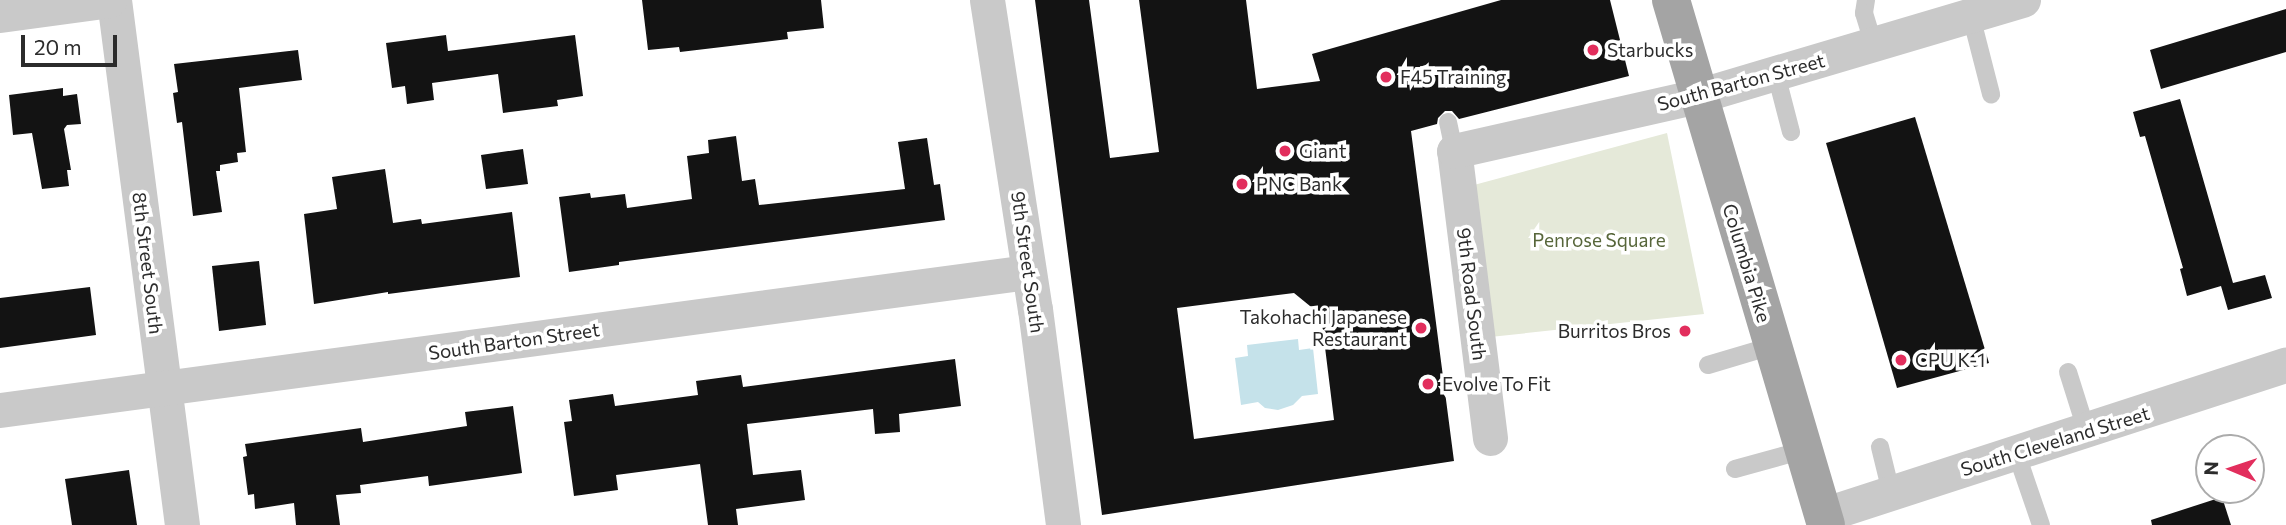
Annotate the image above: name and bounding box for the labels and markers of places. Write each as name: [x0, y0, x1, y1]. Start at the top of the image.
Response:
place label: Starbucks: [1607, 39, 1693, 61]
marker: Starbucks: [1585, 42, 1601, 58]
place label: F45 Training: [1400, 66, 1506, 88]
marker: F45 Training: [1378, 69, 1394, 85]
place label: Giant: [1299, 140, 1346, 162]
marker: Giant: [1277, 143, 1293, 159]
place label: PNC Bank: [1256, 173, 1342, 195]
marker: PNC Bank: [1234, 176, 1250, 192]
place label: Takohachi Japanese Restaurant: [1239, 306, 1407, 350]
marker: Takohachi Japanese Restaurant: [1413, 320, 1429, 336]
place label: Burritos Bros: [1558, 320, 1671, 342]
marker: Burritos Bros: [1677, 323, 1693, 339]
place label: CPU K-1: [1915, 349, 1985, 371]
marker: CPU K-1: [1893, 352, 1909, 368]
place label: Evolve To Fit: [1442, 373, 1551, 395]
marker: Evolve To Fit: [1420, 376, 1436, 392]

